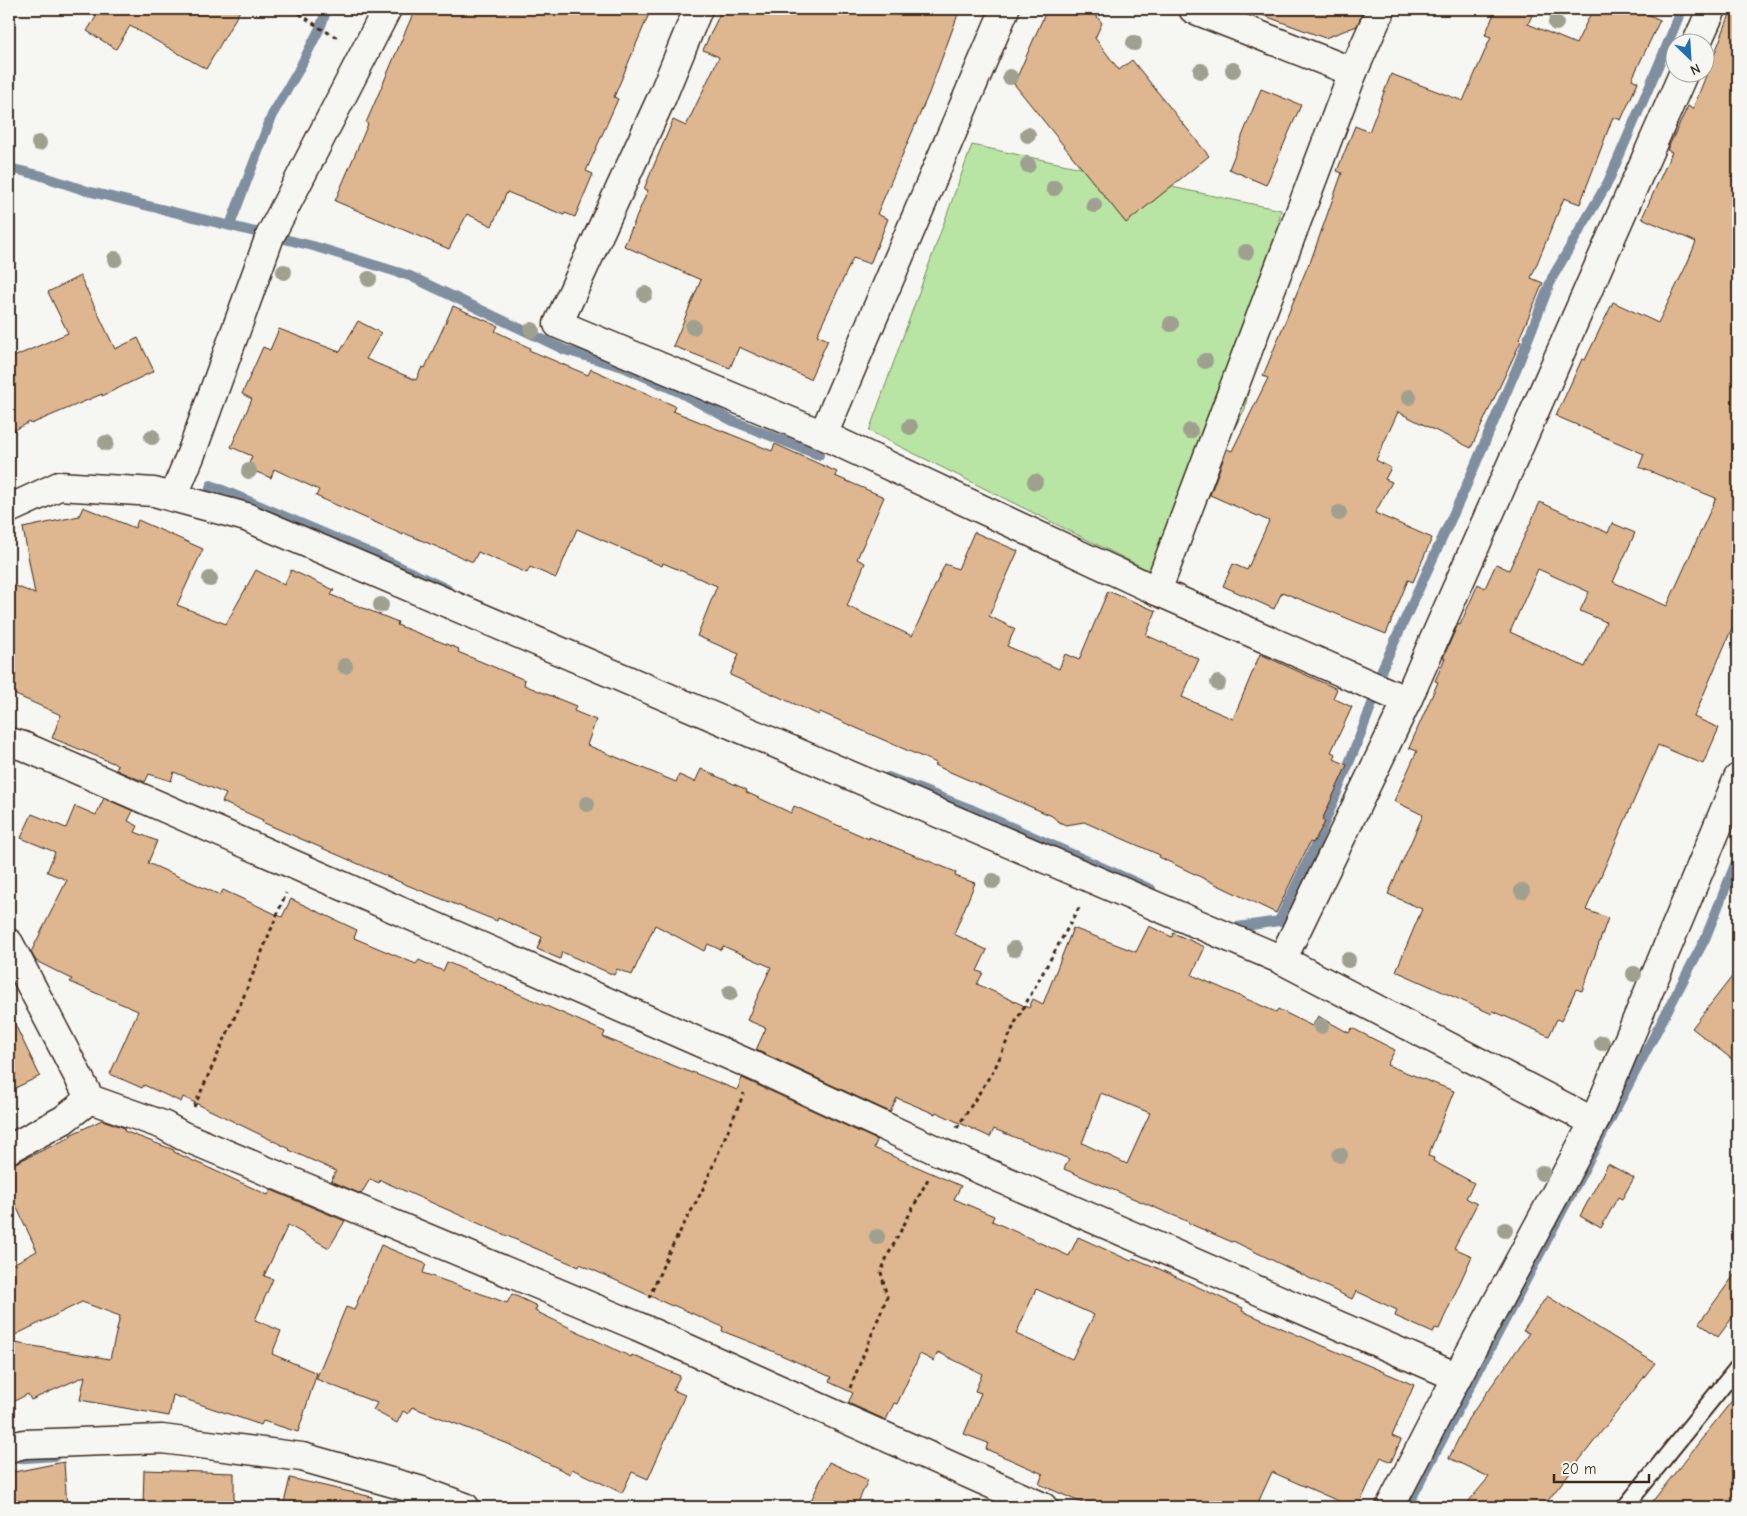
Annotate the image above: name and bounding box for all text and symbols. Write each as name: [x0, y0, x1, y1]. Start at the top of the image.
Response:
north arrow: [1664, 32, 1714, 82]
text: N: [1688, 60, 1703, 79]
scale bar: [1554, 1451, 1650, 1483]
text: 20 m: [1562, 1460, 1596, 1478]

